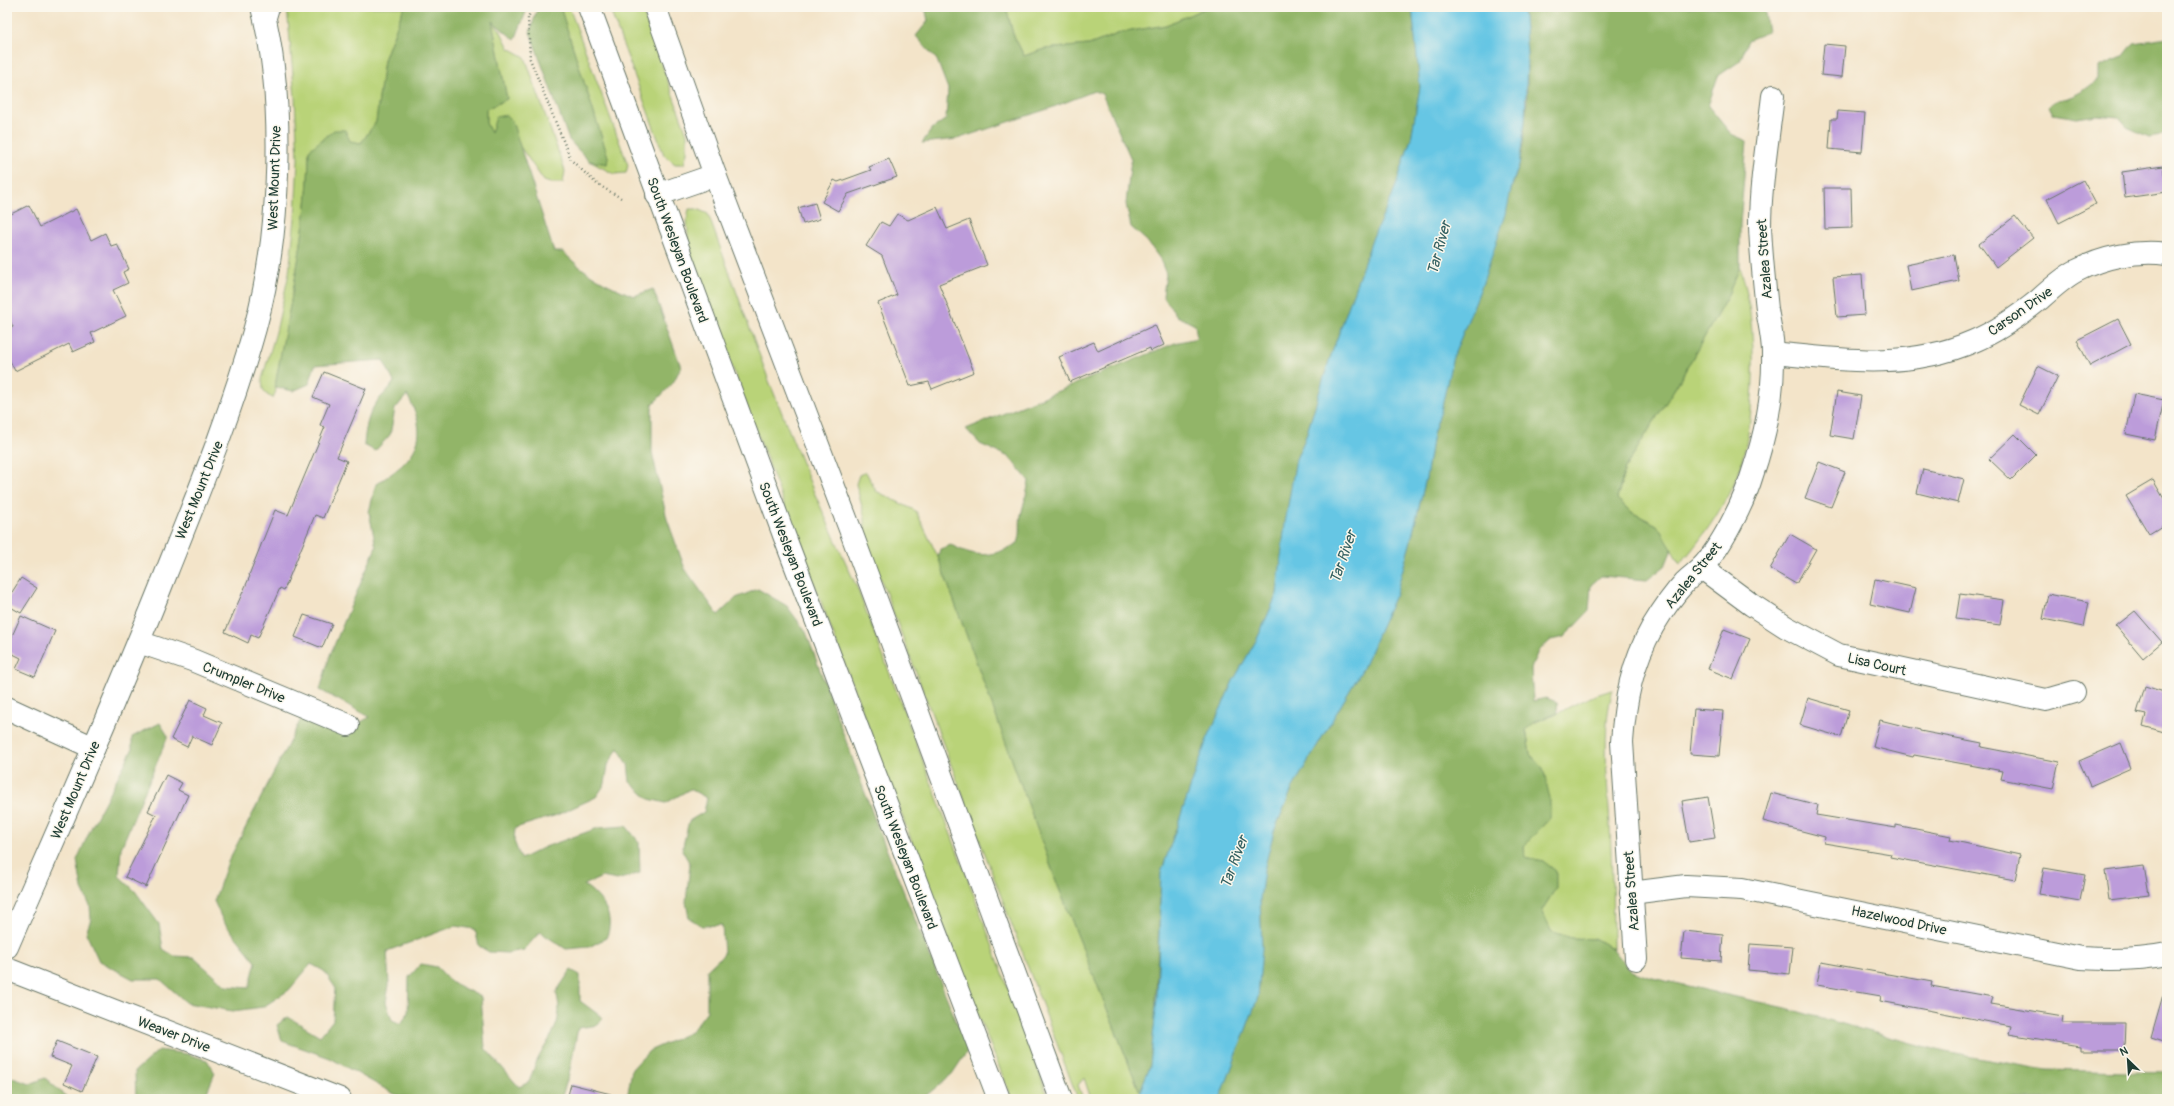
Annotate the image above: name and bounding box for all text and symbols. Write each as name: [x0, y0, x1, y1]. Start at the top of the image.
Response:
street label: West Mount Drive: [264, 125, 285, 231]
street label: South Wesleyan Boulevard: [643, 175, 712, 325]
water label: Tar River: [1423, 218, 1456, 277]
street label: Azalea Street: [1753, 218, 1776, 300]
street label: Carson Drive: [1985, 283, 2056, 340]
street label: West Mount Drive: [172, 438, 227, 542]
street label: South Wesleyan Boulevard: [755, 479, 826, 629]
water label: Tar River: [1326, 527, 1362, 586]
street label: Azalea Street: [1661, 538, 1726, 612]
street label: Lisa Court: [1846, 649, 1908, 680]
street label: Crumpler Drive: [200, 658, 288, 707]
street label: West Mount Drive: [47, 739, 104, 842]
street label: South Wesleyan Boulevard: [870, 782, 941, 932]
water label: Tar River: [1216, 832, 1253, 891]
street label: Azalea Street: [1620, 850, 1643, 932]
street label: Hazelwood Drive: [1850, 902, 1948, 939]
street label: Weaver Drive: [135, 1013, 213, 1056]
north arrow: [2108, 1040, 2148, 1080]
text: N: [2118, 1044, 2131, 1059]

